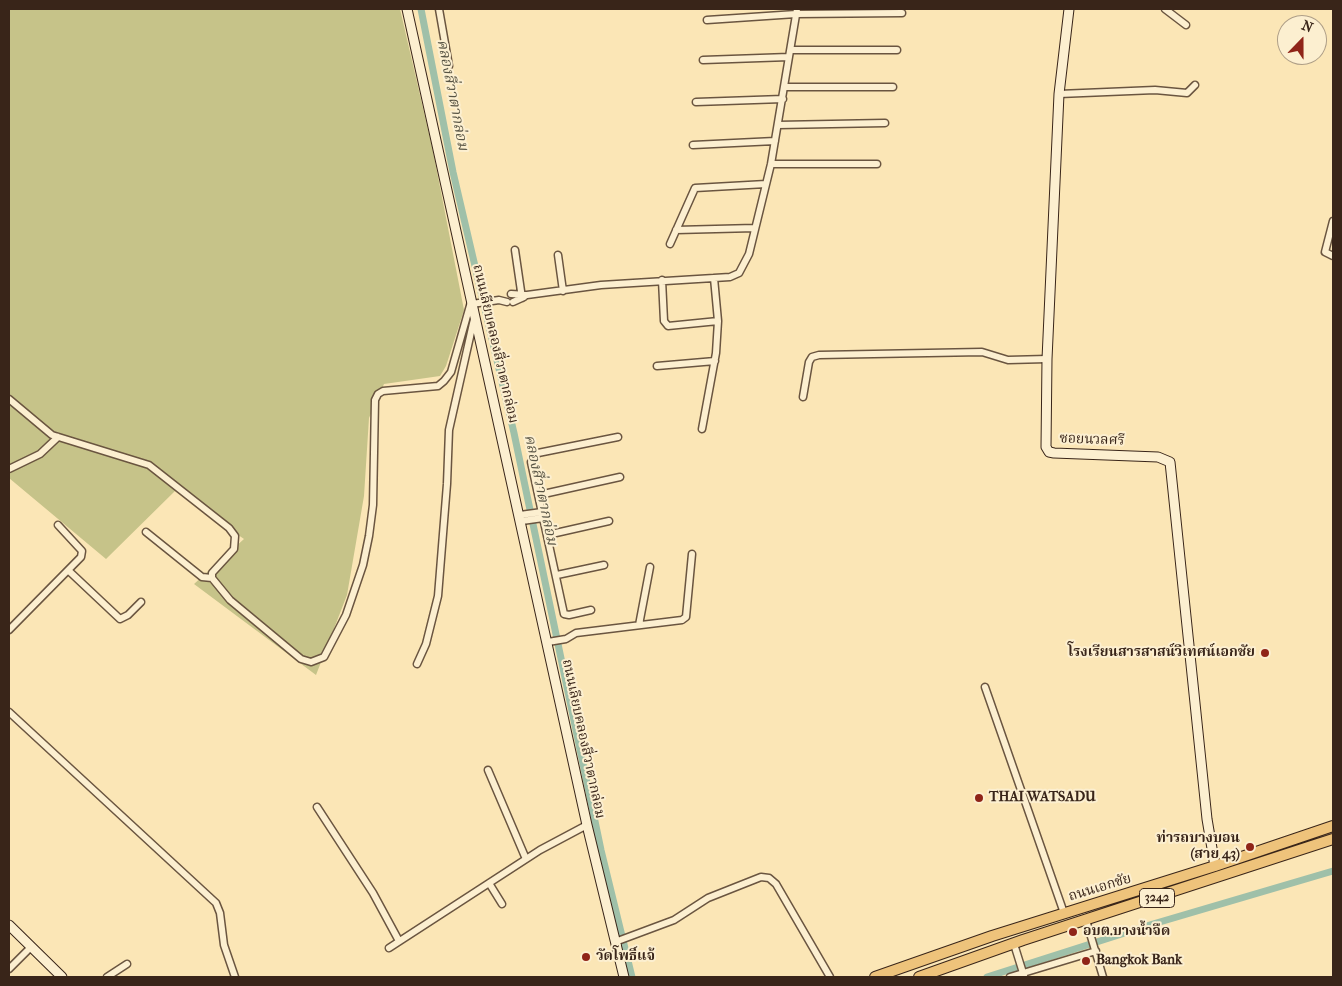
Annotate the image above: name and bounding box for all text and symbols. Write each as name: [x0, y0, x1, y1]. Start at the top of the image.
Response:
north arrow: [1277, 15, 1327, 65]
text: N: [1299, 17, 1316, 36]
water label: คลองสี่วาตากล่อม: [432, 38, 472, 152]
street label: ถนนเลียบคลองสี่วาตากล่อม: [469, 263, 521, 425]
street label: ซอยนวลศรี: [1059, 430, 1125, 450]
water label: คลองสี่วาตากล่อม: [519, 433, 561, 547]
place label: โรงเรียนสารสาสน์วิเทศน์เอกชัย: [1068, 645, 1255, 661]
marker: โรงเรียนสารสาสน์วิเทศน์เอกชัย: [1259, 647, 1271, 659]
street label: ถนนเลียบคลองสี่วาตากล่อม: [558, 658, 608, 820]
place label: THAI WATSADU: [989, 790, 1096, 806]
marker: THAI WATSADU: [973, 792, 985, 804]
place label: ท่ารถบางบอน (สาย 43): [1157, 831, 1240, 864]
marker: ท่ารถบางบอน (สาย 43): [1244, 841, 1256, 853]
street label: ถนนเอกชัย: [1066, 870, 1134, 906]
road number: 3242: [1140, 888, 1174, 908]
place label: อบต.บางน้ำจืด: [1083, 924, 1170, 940]
marker: อบต.บางน้ำจืด: [1067, 926, 1079, 938]
place label: วัดโพธิ์แจ้: [596, 949, 655, 965]
marker: วัดโพธิ์แจ้: [580, 951, 592, 963]
place label: Bangkok Bank: [1096, 953, 1182, 969]
marker: Bangkok Bank: [1080, 955, 1092, 967]

